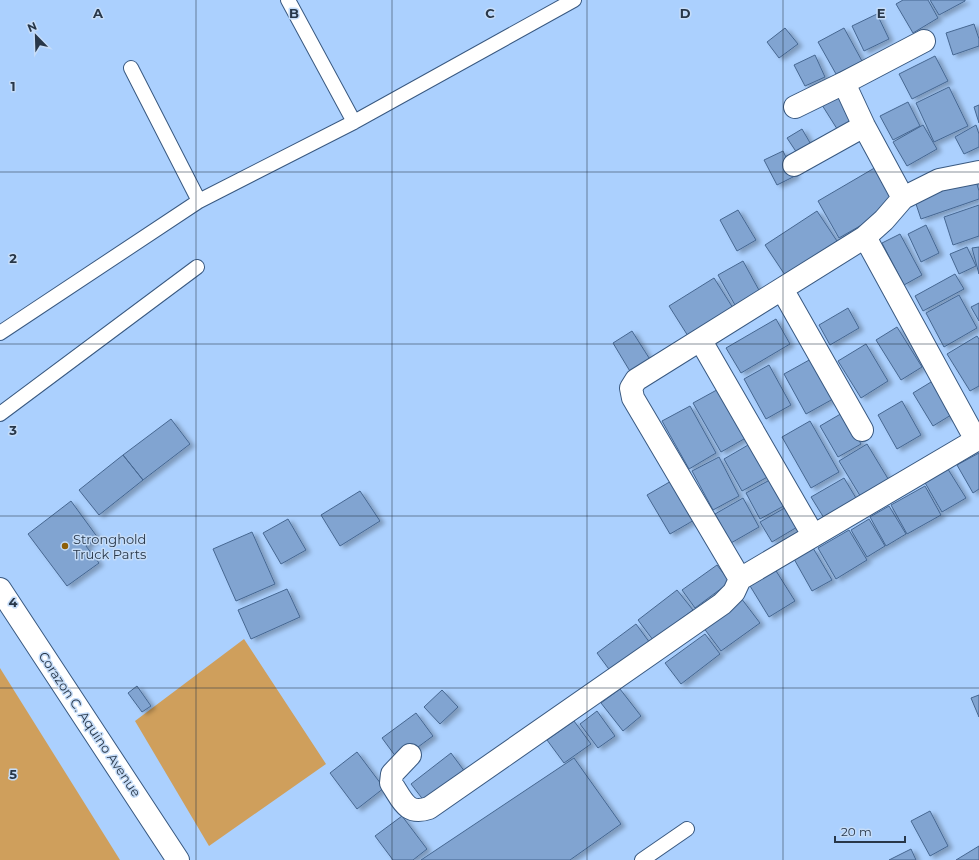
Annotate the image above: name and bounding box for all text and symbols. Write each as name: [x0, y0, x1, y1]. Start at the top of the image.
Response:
text: A: [92, 5, 104, 21]
text: B: [289, 5, 299, 21]
text: C: [485, 5, 495, 21]
text: D: [680, 5, 691, 21]
text: E: [877, 5, 886, 21]
north arrow: [16, 16, 56, 56]
text: N: [25, 19, 39, 35]
text: 1: [10, 78, 16, 94]
text: 2: [9, 250, 17, 266]
text: 3: [8, 422, 17, 438]
place label: Stronghold Truck Parts: [73, 531, 146, 562]
marker: Stronghold Truck Parts: [60, 541, 70, 551]
text: 4: [9, 594, 18, 610]
street label: Corazon C. Aquino Avenue: [35, 648, 145, 800]
text: 5: [9, 766, 17, 782]
scale bar: [835, 818, 905, 844]
text: 20 m: [841, 824, 872, 839]

